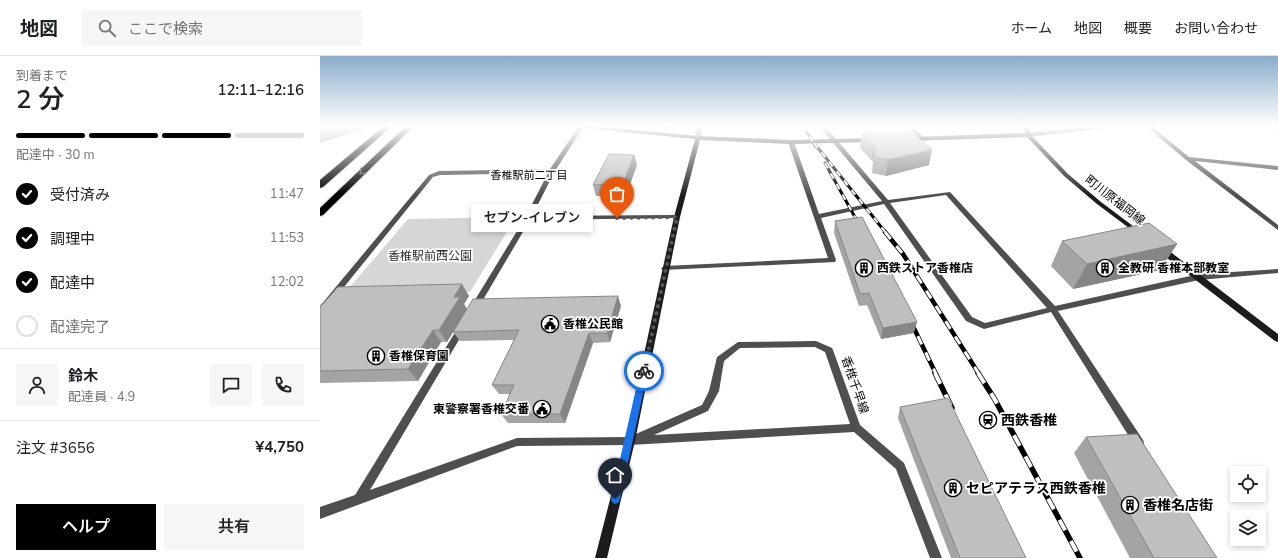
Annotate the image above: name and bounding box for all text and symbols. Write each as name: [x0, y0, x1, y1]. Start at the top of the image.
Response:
search box: [82, 10, 362, 46]
text: 地図: [20, 16, 58, 42]
icon: search: [96, 17, 118, 39]
text: ここで検索: [128, 19, 203, 39]
text: ホーム: [1010, 19, 1052, 38]
text: 地図: [1074, 19, 1102, 38]
text: 概要: [1124, 19, 1152, 38]
text: お問い合わせ: [1174, 19, 1258, 38]
text: 到着まで: [16, 67, 68, 85]
text: 12:11–12:16: [217, 80, 304, 100]
text: 2 分: [16, 82, 64, 117]
text: 配達中 · 30 m: [16, 146, 95, 164]
one-way arrow: [359, 167, 367, 175]
district label: 香椎駅前二丁目: [491, 168, 568, 183]
street label: 町川原福岡線: [1082, 172, 1148, 228]
pin: [600, 177, 634, 218]
icon: check: [16, 183, 38, 205]
icon: bag: [606, 183, 628, 205]
text: 受付済み: [50, 185, 110, 205]
text: 11:47: [270, 185, 304, 203]
callout: セブン-イレブン: [471, 204, 593, 232]
text: セブン-イレブン: [484, 209, 580, 227]
icon: check: [16, 227, 38, 249]
text: 調理中: [50, 229, 95, 249]
text: 11:53: [270, 229, 304, 247]
park label: 香椎駅前西公園: [388, 248, 472, 264]
building icon: 西鉄ストア香椎店: [854, 258, 874, 278]
building icon: 全教研 香椎本部教室: [1095, 258, 1115, 278]
place label: 西鉄ストア香椎店: [877, 260, 973, 276]
place label: 全教研 香椎本部教室: [1118, 260, 1229, 276]
icon: check: [16, 271, 38, 293]
text: 配達中: [50, 273, 95, 293]
text: 12:02: [270, 273, 304, 291]
public building icon: 香椎公民館: [540, 314, 560, 334]
place label: 香椎公民館: [563, 316, 623, 332]
text: 配達完了: [50, 317, 110, 337]
building icon: 香椎保育園: [366, 346, 386, 366]
place label: 香椎保育園: [389, 348, 449, 364]
courier: [624, 351, 664, 391]
street label: 香椎千早線: [838, 354, 872, 416]
icon: bike: [633, 360, 655, 382]
button: person: [16, 364, 58, 406]
button: chat: [210, 364, 252, 406]
button: phone: [262, 364, 304, 406]
text: 鈴木: [68, 366, 98, 386]
text: 配達員 · 4.9: [68, 388, 135, 406]
public building icon: 東警察署香椎交番: [532, 399, 552, 419]
place label: 東警察署香椎交番: [433, 401, 530, 417]
station icon: 西鉄香椎: [978, 410, 998, 430]
place label: 西鉄香椎: [1001, 411, 1057, 430]
text: ¥4,750: [255, 437, 304, 457]
text: 注文 #3656: [16, 438, 95, 458]
pin: [598, 458, 632, 499]
icon: home: [604, 464, 626, 486]
map controls: [1230, 466, 1266, 546]
button: locate: [1230, 466, 1266, 502]
building icon: セピアテラス西鉄香椎: [943, 478, 963, 498]
place label: セピアテラス西鉄香椎: [966, 479, 1106, 498]
building icon: 香椎名店街: [1120, 495, 1140, 515]
place label: 香椎名店街: [1143, 496, 1213, 515]
button: ヘルプ: [16, 504, 156, 550]
button: 共有: [164, 504, 304, 550]
button: layers: [1230, 510, 1266, 546]

